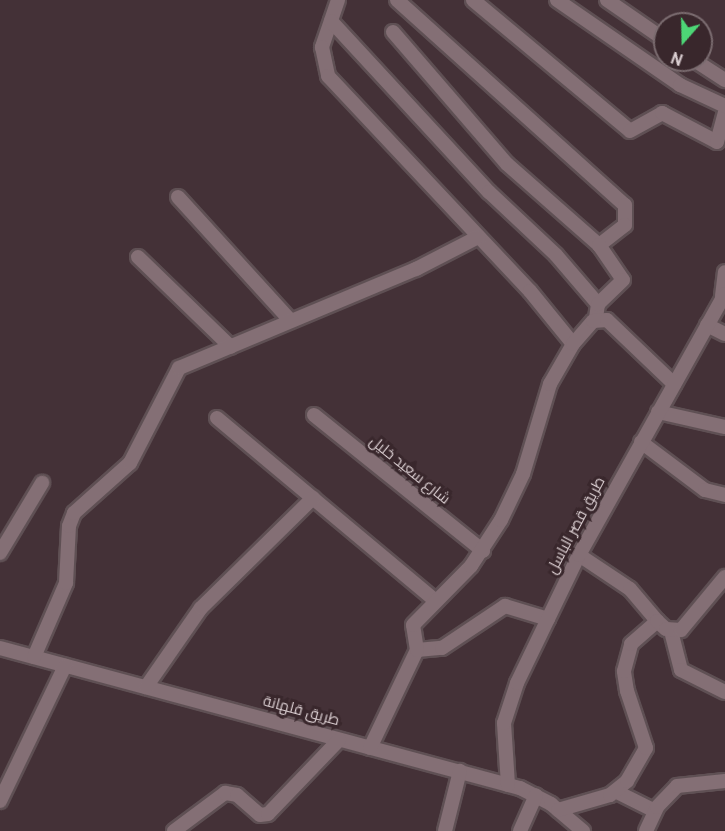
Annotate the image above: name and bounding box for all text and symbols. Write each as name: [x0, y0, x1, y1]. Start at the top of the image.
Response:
north arrow: [653, 12, 713, 72]
text: N: [669, 46, 686, 68]
street label: شارع سعيد خليل: [365, 433, 453, 509]
street label: طريق قصر الباسل: [544, 474, 610, 578]
street label: طريق قلهانة: [261, 693, 341, 731]

